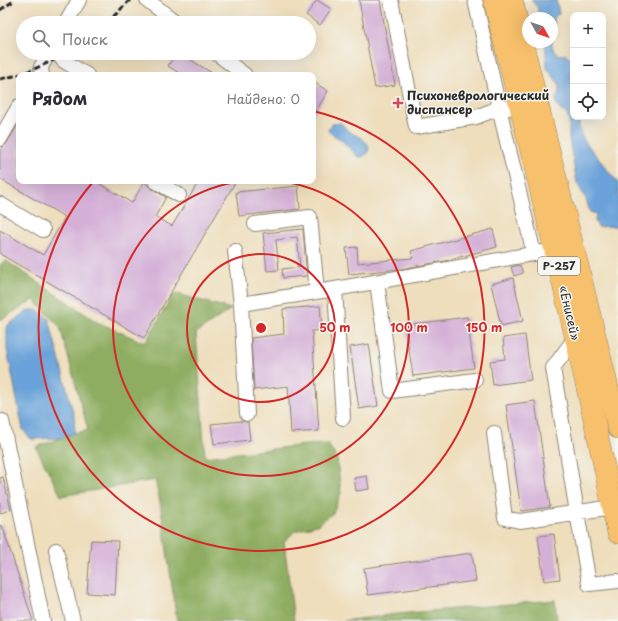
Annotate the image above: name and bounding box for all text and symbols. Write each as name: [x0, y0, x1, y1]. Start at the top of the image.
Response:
north arrow: [522, 12, 558, 48]
map controls: [570, 12, 606, 120]
button: +: [570, 12, 606, 48]
search box: [16, 16, 316, 60]
icon: search: [30, 27, 52, 49]
text: Поиск: [62, 27, 108, 50]
button: −: [570, 48, 606, 84]
button: locate: [570, 84, 606, 120]
text: Рядом: [32, 85, 87, 111]
place label: Психоневрологический диспансер: [407, 86, 549, 118]
text: Найдено: 0: [227, 89, 300, 108]
marker: Психоневрологический диспансер: [392, 97, 404, 109]
road number: Р-257: [538, 257, 580, 275]
street label: «Енисей»: [555, 284, 585, 342]
text: 50 m: [319, 318, 351, 336]
text: 100 m: [390, 318, 428, 336]
text: 150 m: [466, 318, 502, 336]
centre of rings: [254, 321, 268, 335]

